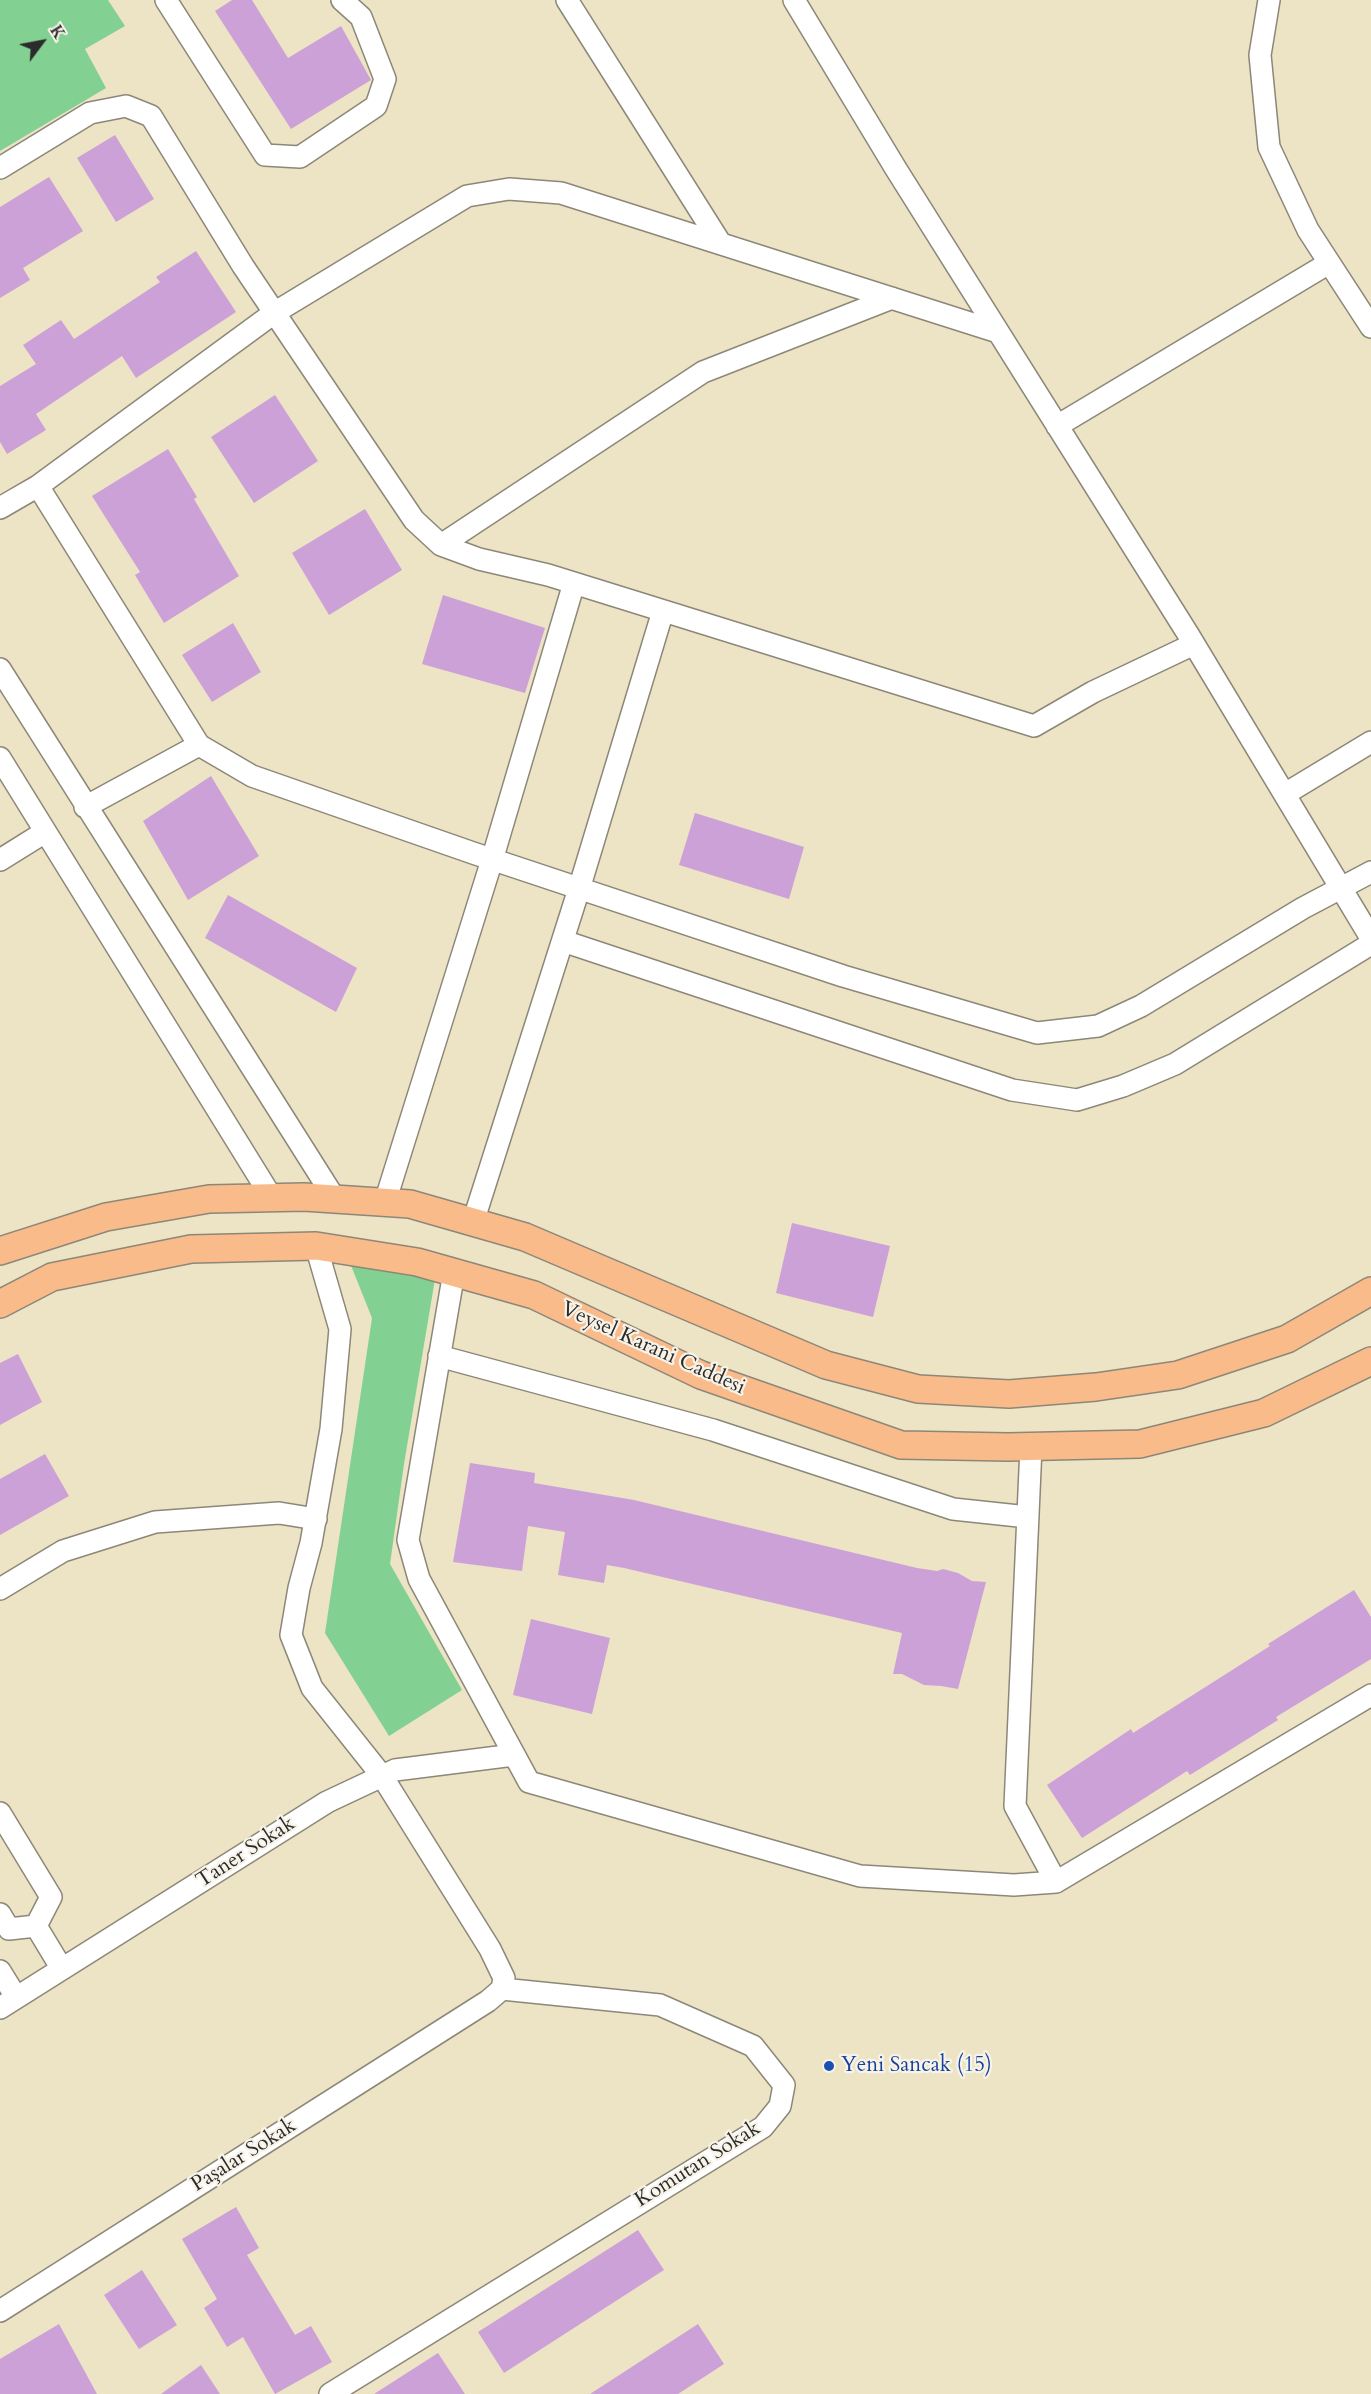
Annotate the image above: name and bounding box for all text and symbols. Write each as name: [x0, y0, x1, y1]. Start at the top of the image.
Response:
north arrow: [12, 12, 72, 72]
text: K: [45, 21, 70, 44]
street label: Veysel Karani Caddesi: [557, 1297, 749, 1401]
street label: Taner Sokak: [192, 1812, 300, 1894]
place label: Yeni Sancak (15): [841, 2053, 992, 2079]
marker: Yeni Sancak (15): [822, 2059, 836, 2073]
street label: Paşalar Sokak: [187, 2114, 301, 2198]
street label: Komutan Sokak: [631, 2116, 765, 2214]

